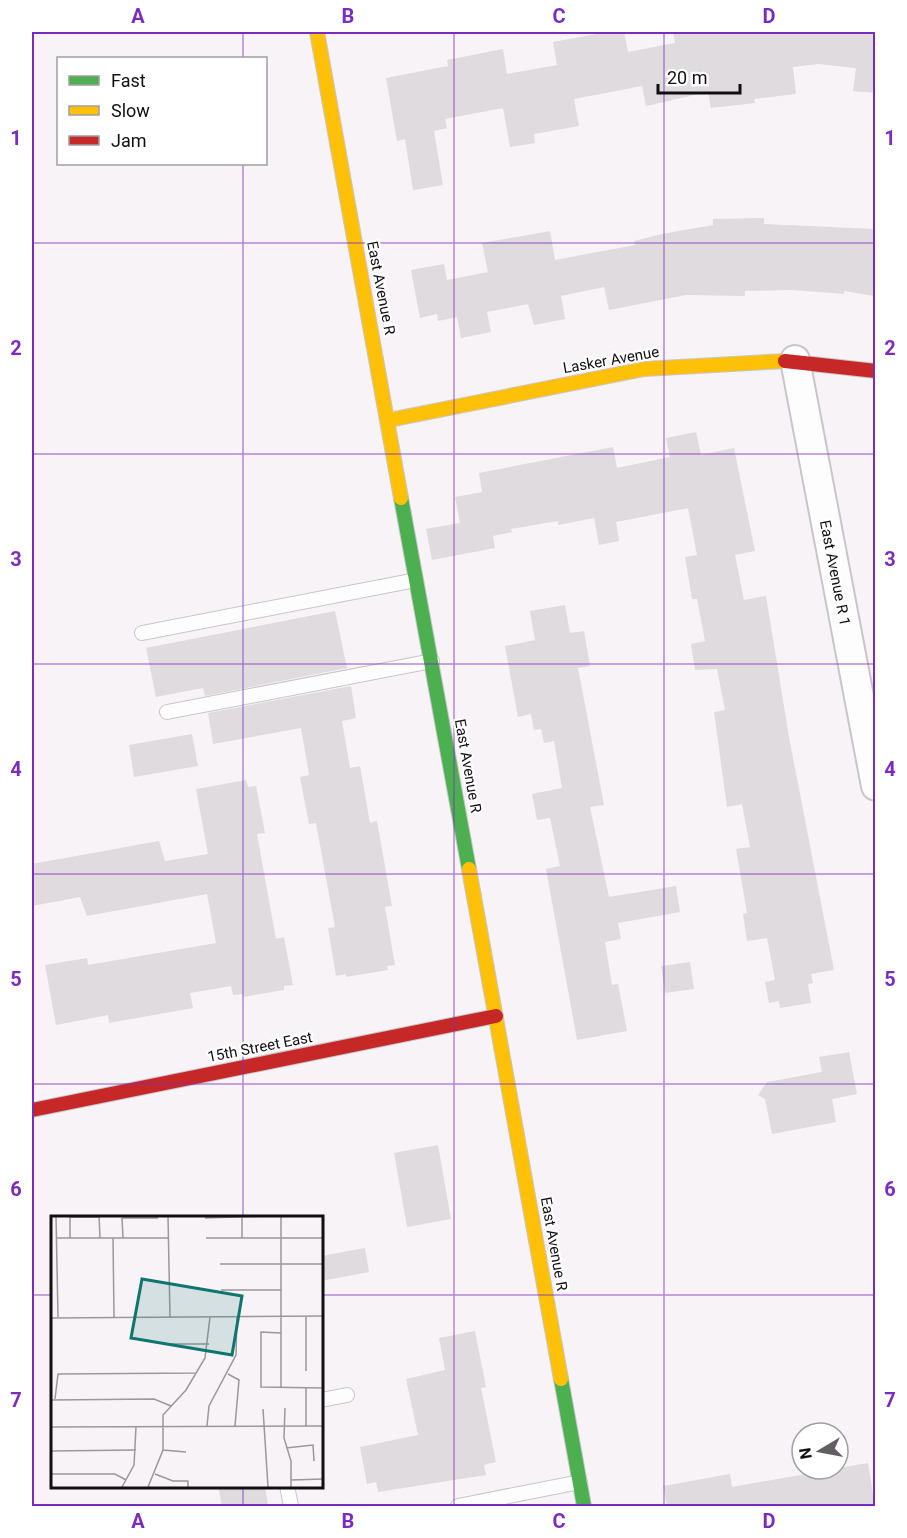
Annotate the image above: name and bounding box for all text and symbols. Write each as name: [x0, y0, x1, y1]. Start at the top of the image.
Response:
text: A: [131, 4, 145, 28]
text: B: [342, 4, 354, 28]
text: C: [552, 4, 566, 28]
text: D: [763, 4, 776, 28]
legend: [57, 57, 267, 165]
scale bar: [658, 57, 740, 95]
text: 20 m: [667, 67, 707, 88]
text: Fast: [111, 70, 146, 91]
text: Slow: [111, 100, 150, 121]
text: 1: [10, 126, 22, 150]
text: 1: [884, 126, 896, 150]
text: Jam: [111, 130, 147, 151]
street label: East Avenue R: [363, 240, 399, 336]
text: 2: [10, 336, 22, 360]
text: 2: [884, 336, 896, 360]
street label: Lasker Avenue: [562, 343, 660, 377]
street label: East Avenue R 1: [816, 519, 854, 627]
text: 3: [10, 547, 22, 571]
text: 3: [884, 547, 896, 571]
street label: East Avenue R: [451, 718, 485, 814]
text: 4: [10, 757, 22, 781]
text: 4: [884, 757, 896, 781]
text: 5: [10, 967, 22, 991]
text: 5: [884, 967, 896, 991]
street label: 15th Street East: [206, 1028, 314, 1066]
text: 6: [10, 1177, 22, 1201]
text: 6: [884, 1177, 896, 1201]
street label: East Avenue R: [537, 1196, 571, 1292]
inset map: [51, 1216, 322, 1487]
text: 7: [10, 1388, 22, 1412]
text: 7: [884, 1388, 896, 1412]
north arrow: [790, 1421, 850, 1481]
text: N: [795, 1446, 816, 1461]
text: A: [131, 1509, 145, 1533]
text: B: [342, 1509, 354, 1533]
text: C: [552, 1509, 566, 1533]
text: D: [763, 1509, 776, 1533]

